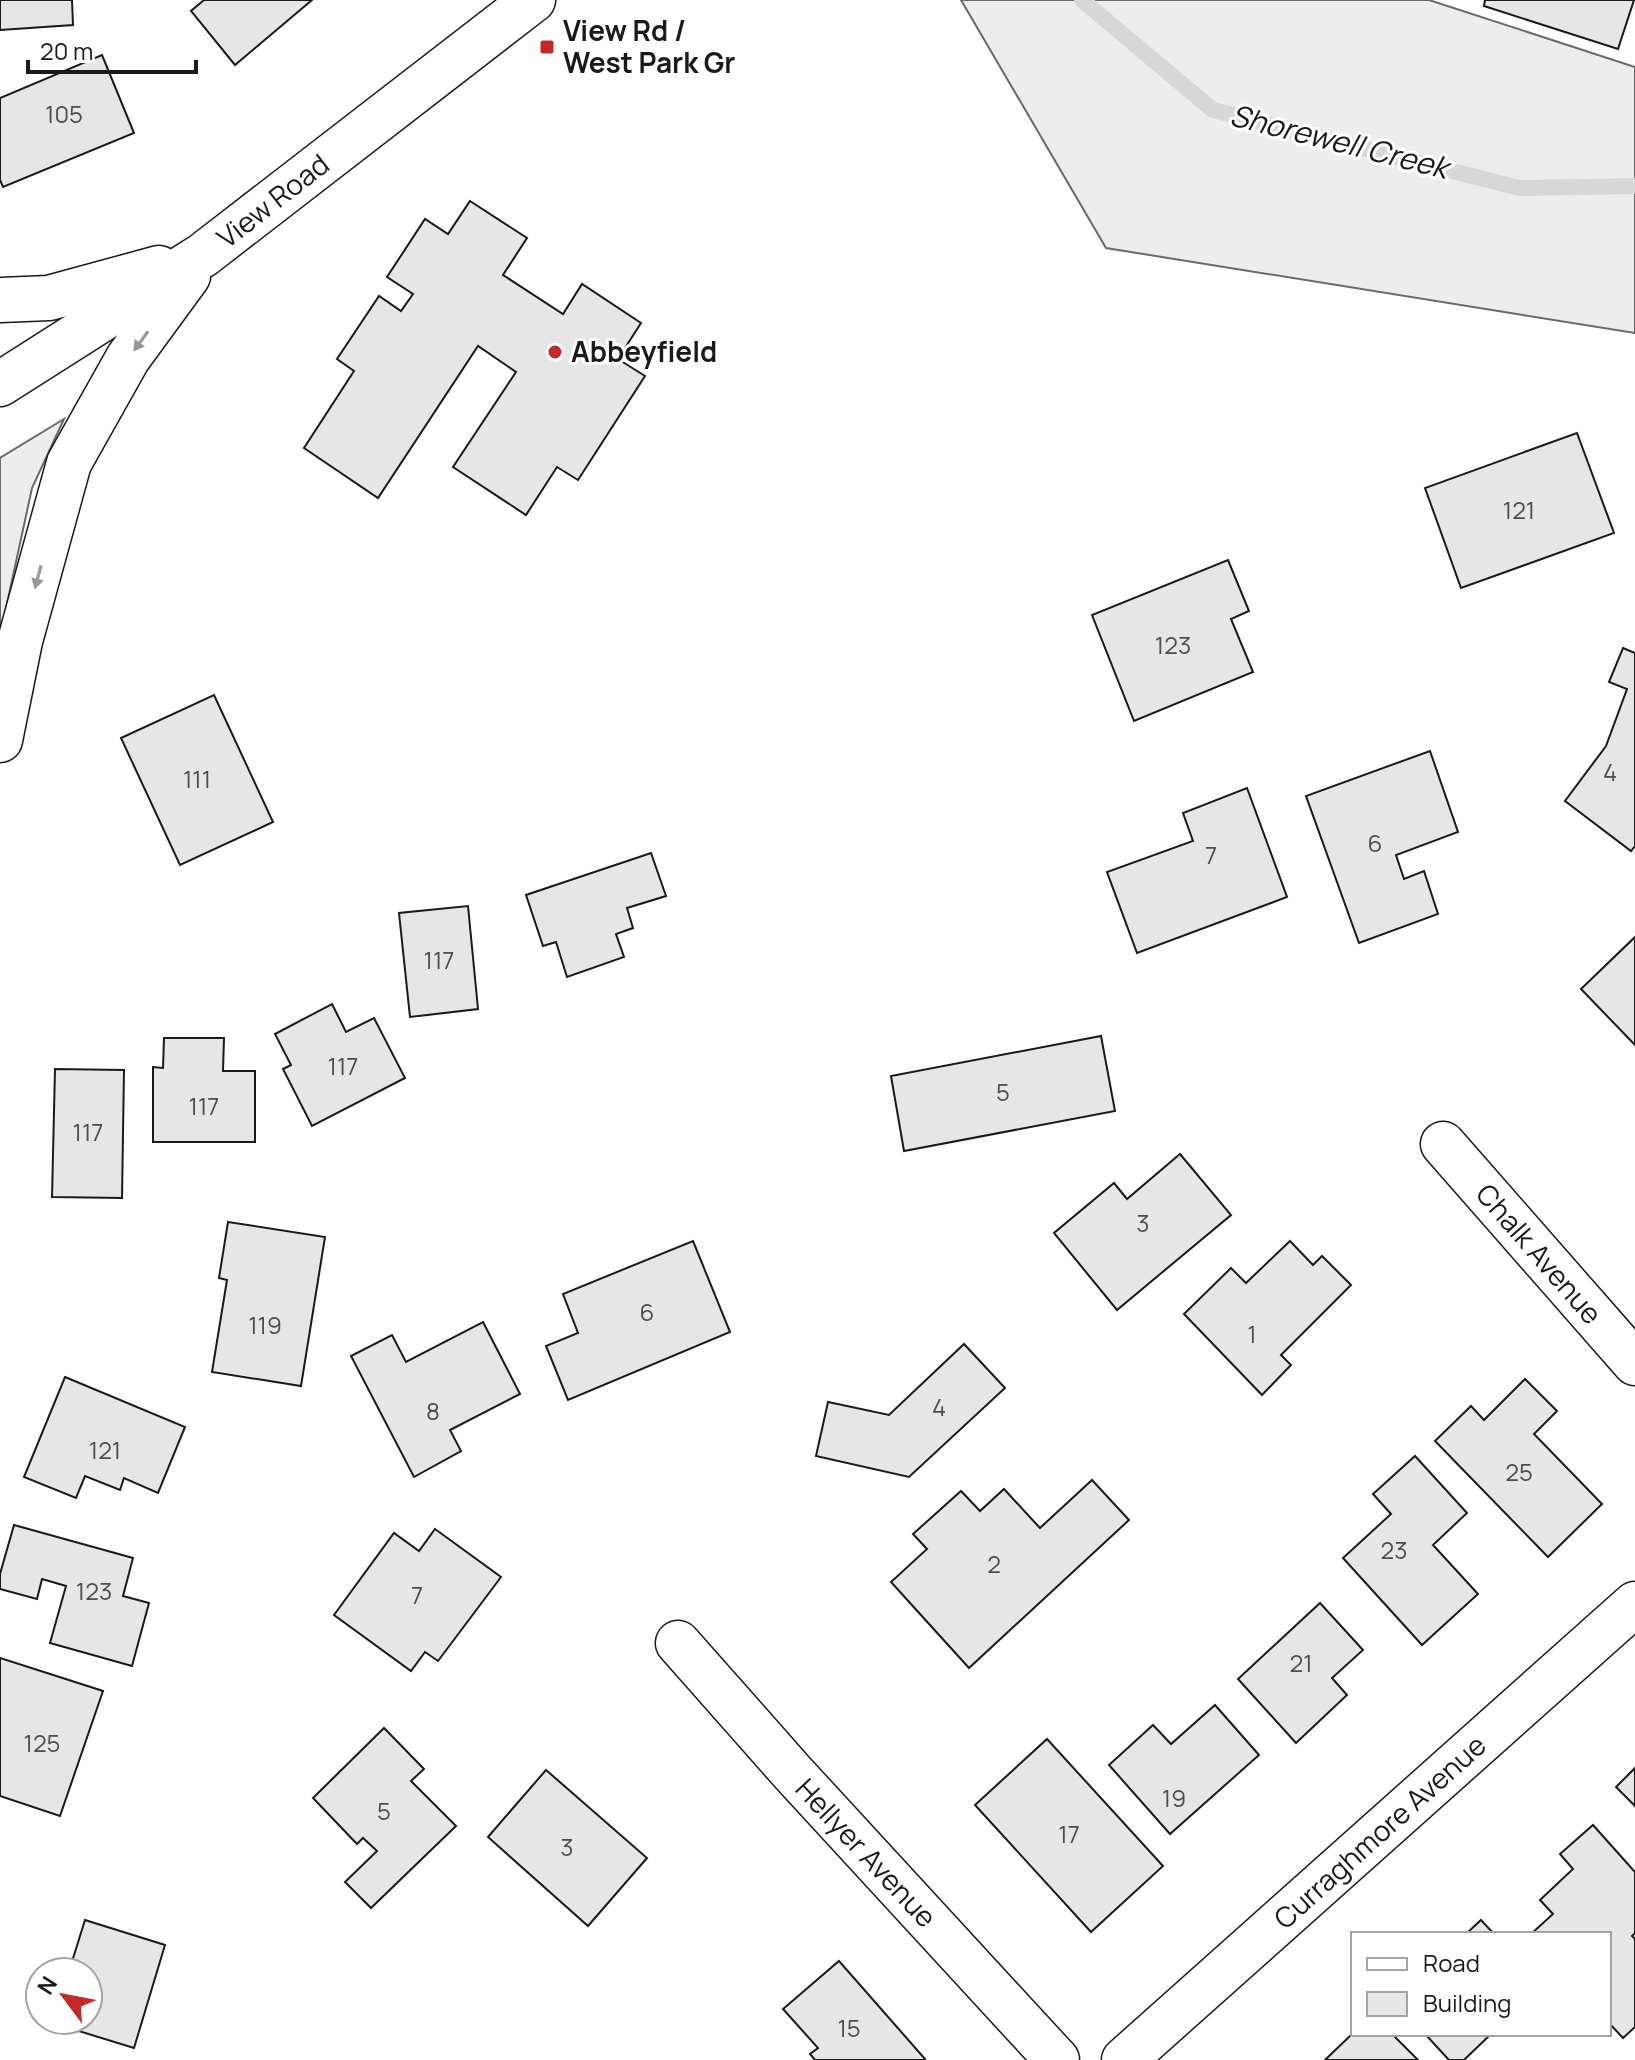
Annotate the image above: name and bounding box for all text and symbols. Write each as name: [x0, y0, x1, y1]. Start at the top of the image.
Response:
place label: View Rd / West Park Gr: [563, 11, 736, 81]
scale bar: [28, 24, 196, 74]
text: 20 m: [40, 34, 93, 67]
marker: View Rd / West Park Gr: [538, 38, 556, 56]
water label: Shorewell Creek: [1226, 94, 1457, 188]
house number: 105: [45, 97, 83, 130]
street label: View Road: [209, 145, 336, 256]
one-way arrow: [133, 330, 149, 351]
place label: Abbeyfield: [571, 332, 717, 370]
marker: Abbeyfield: [546, 343, 564, 361]
house number: 121: [1503, 493, 1535, 526]
one-way arrow: [31, 565, 44, 589]
house number: 123: [1155, 628, 1191, 661]
house number: 4: [1603, 755, 1617, 788]
house number: 111: [183, 762, 211, 795]
house number: 6: [1368, 826, 1382, 859]
house number: 7: [1205, 838, 1217, 871]
house number: 117: [424, 943, 454, 976]
house number: 117: [328, 1049, 358, 1082]
house number: 5: [996, 1075, 1010, 1108]
house number: 117: [189, 1089, 219, 1122]
house number: 117: [73, 1115, 103, 1148]
street label: Chalk Avenue: [1468, 1175, 1611, 1332]
house number: 3: [1136, 1206, 1150, 1239]
house number: 6: [640, 1295, 654, 1328]
house number: 119: [248, 1308, 282, 1341]
house number: 1: [1247, 1317, 1257, 1350]
house number: 4: [932, 1390, 946, 1423]
house number: 8: [426, 1394, 440, 1427]
house number: 121: [89, 1433, 121, 1466]
house number: 25: [1505, 1455, 1533, 1488]
house number: 23: [1381, 1533, 1407, 1566]
house number: 2: [987, 1547, 1001, 1580]
house number: 123: [76, 1574, 112, 1607]
house number: 7: [411, 1578, 423, 1611]
house number: 21: [1289, 1646, 1313, 1679]
house number: 125: [24, 1726, 60, 1759]
street label: Curraghmore Avenue: [1265, 1726, 1493, 1937]
street label: Hellyer Avenue: [788, 1770, 946, 1935]
house number: 19: [1162, 1781, 1186, 1814]
house number: 5: [377, 1794, 391, 1827]
house number: 17: [1058, 1817, 1080, 1850]
house number: 3: [560, 1830, 574, 1863]
legend: [1351, 1932, 1611, 2036]
text: Road: [1423, 1946, 1480, 1979]
north arrow: [24, 1956, 104, 2036]
text: N: [30, 1971, 64, 2000]
text: Building: [1423, 1986, 1511, 2019]
house number: 15: [837, 2011, 861, 2044]

